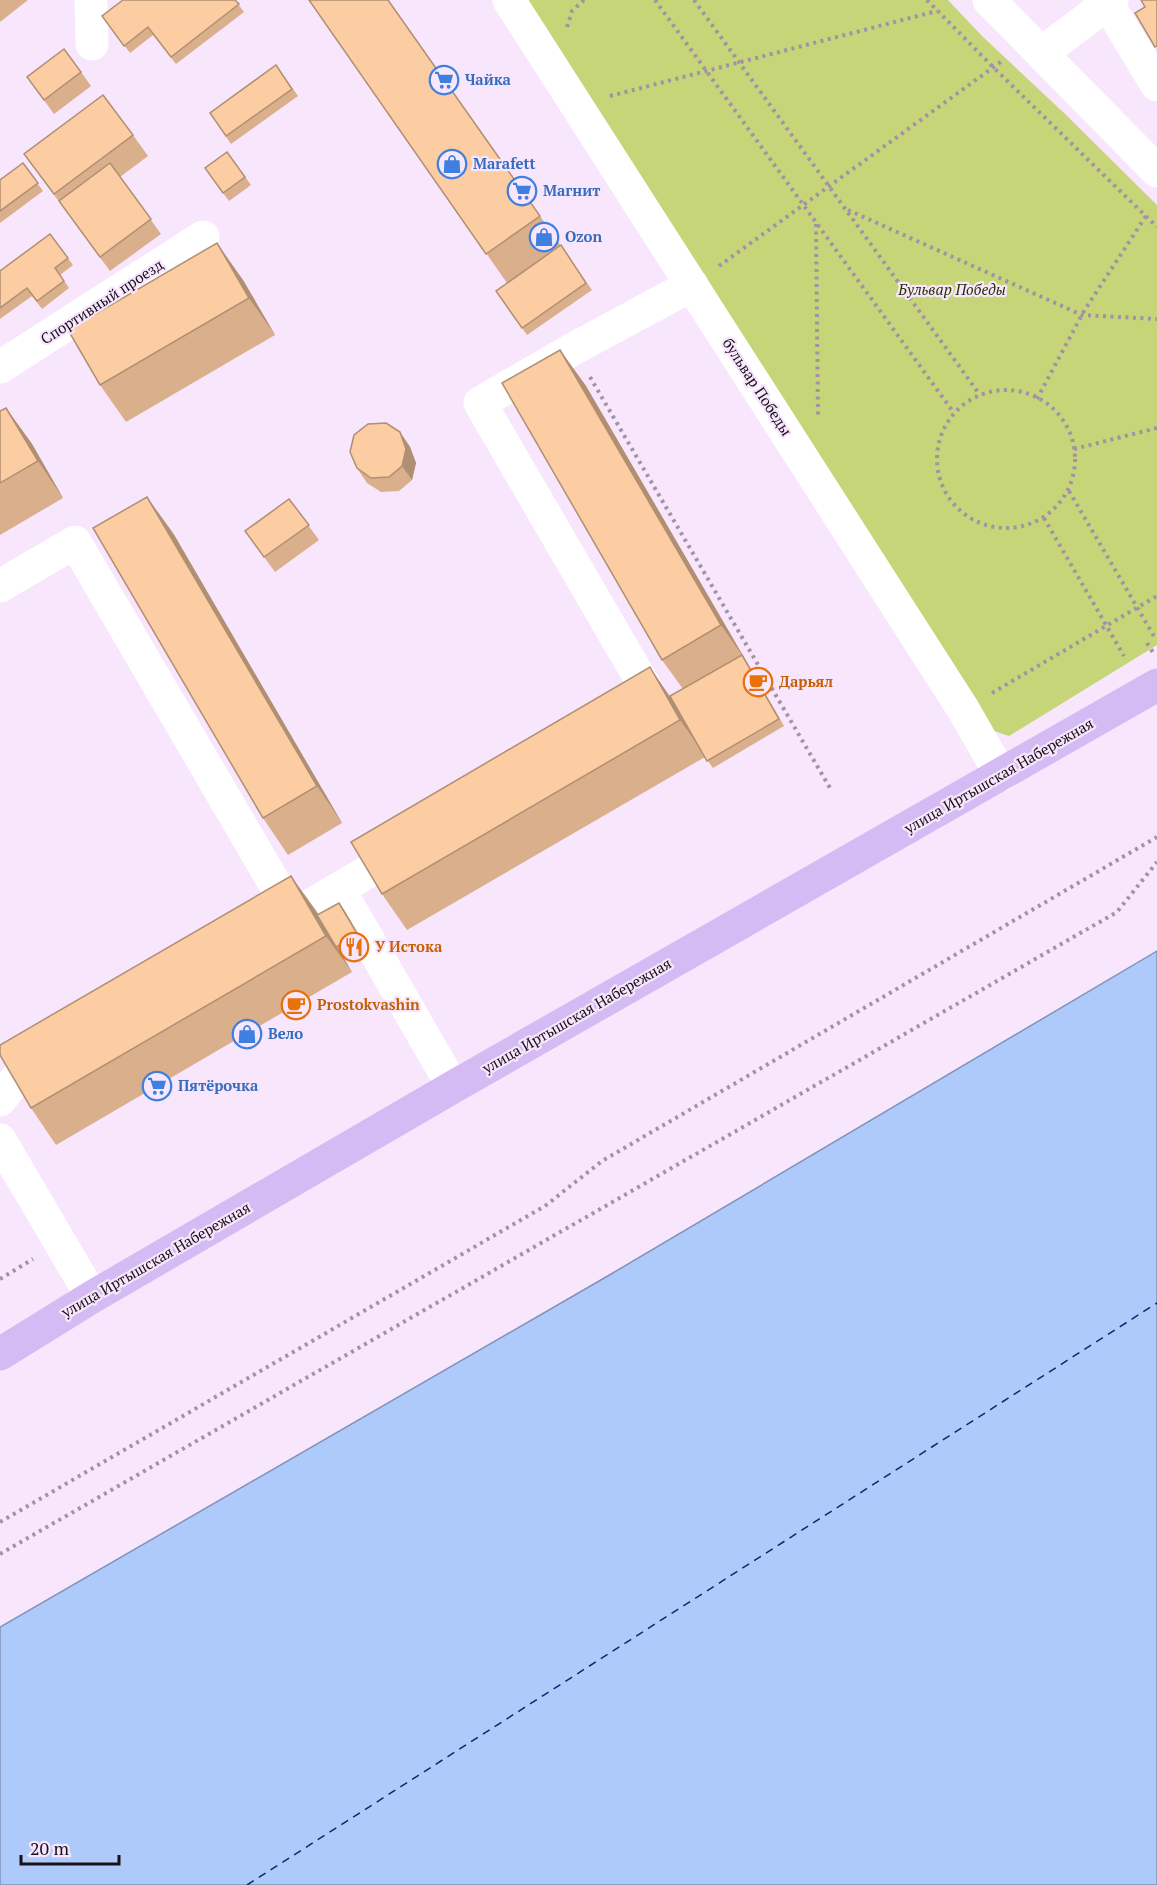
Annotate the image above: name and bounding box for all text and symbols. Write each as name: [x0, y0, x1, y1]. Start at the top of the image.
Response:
supermarket icon: Чайка: [428, 64, 460, 96]
place label: Чайка: [465, 69, 512, 89]
shop icon: Marafett: [436, 148, 468, 180]
place label: Marafett: [473, 153, 535, 173]
supermarket icon: Магнит: [506, 175, 538, 207]
place label: Магнит: [543, 180, 600, 200]
shop icon: Ozon: [528, 221, 560, 253]
place label: Ozon: [565, 226, 602, 246]
street label: Спортивный проезд: [36, 254, 167, 348]
park label: Бульвар Победы: [897, 279, 1006, 299]
street label: бульвар Победы: [719, 334, 797, 439]
cafe icon: Дарьял: [742, 666, 774, 698]
place label: Дарьял: [779, 671, 833, 691]
street label: улица Иртышская Набережная: [899, 713, 1097, 838]
restaurant icon: У Истока: [338, 931, 370, 963]
place label: У Истока: [375, 936, 443, 956]
street label: улица Иртышская Набережная: [477, 953, 675, 1078]
cafe icon: Prostokvashin: [280, 989, 312, 1021]
place label: Prostokvashin: [317, 994, 420, 1014]
shop icon: Вело: [231, 1018, 263, 1050]
place label: Вело: [268, 1023, 303, 1043]
supermarket icon: Пятёрочка: [141, 1070, 173, 1102]
place label: Пятёрочка: [178, 1075, 259, 1095]
street label: улица Иртышская Набережная: [56, 1197, 254, 1322]
scale bar: [21, 1828, 118, 1866]
text: 20 m: [30, 1836, 70, 1860]

